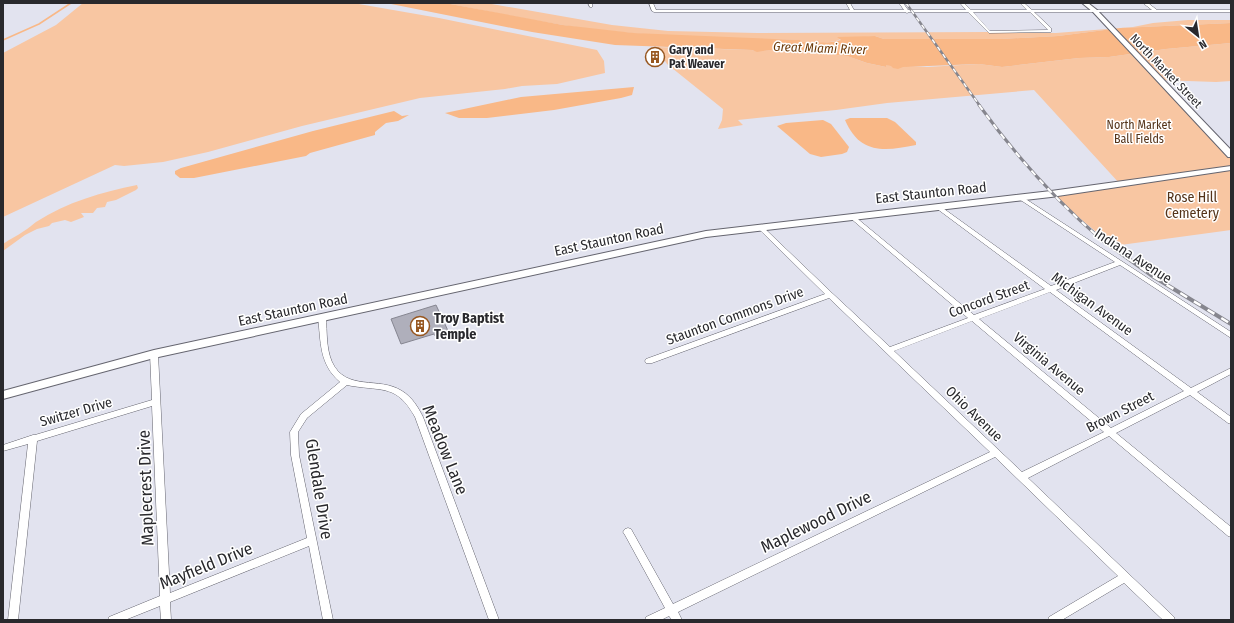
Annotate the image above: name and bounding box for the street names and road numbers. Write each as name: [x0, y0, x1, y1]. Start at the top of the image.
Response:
street label: North Market Street: [1127, 31, 1205, 111]
street label: East Staunton Road: [875, 179, 987, 207]
street label: East Staunton Road: [553, 220, 665, 260]
street label: Indiana Avenue: [1091, 225, 1175, 287]
street label: Michigan Avenue: [1048, 269, 1136, 339]
street label: Concord Street: [946, 276, 1032, 321]
street label: Staunton Commons Drive: [664, 283, 806, 349]
street label: East Staunton Road: [237, 290, 349, 330]
street label: Virginia Avenue: [1010, 329, 1088, 399]
street label: Ohio Avenue: [942, 383, 1006, 445]
street label: Brown Street: [1083, 387, 1157, 436]
street label: Switzer Drive: [38, 394, 114, 430]
street label: Meadow Lane: [417, 402, 473, 498]
street label: Maplecrest Drive: [133, 430, 159, 546]
street label: Glendale Drive: [301, 437, 337, 541]
street label: Maplewood Drive: [757, 486, 875, 558]
street label: Mayfield Drive: [156, 538, 256, 594]

